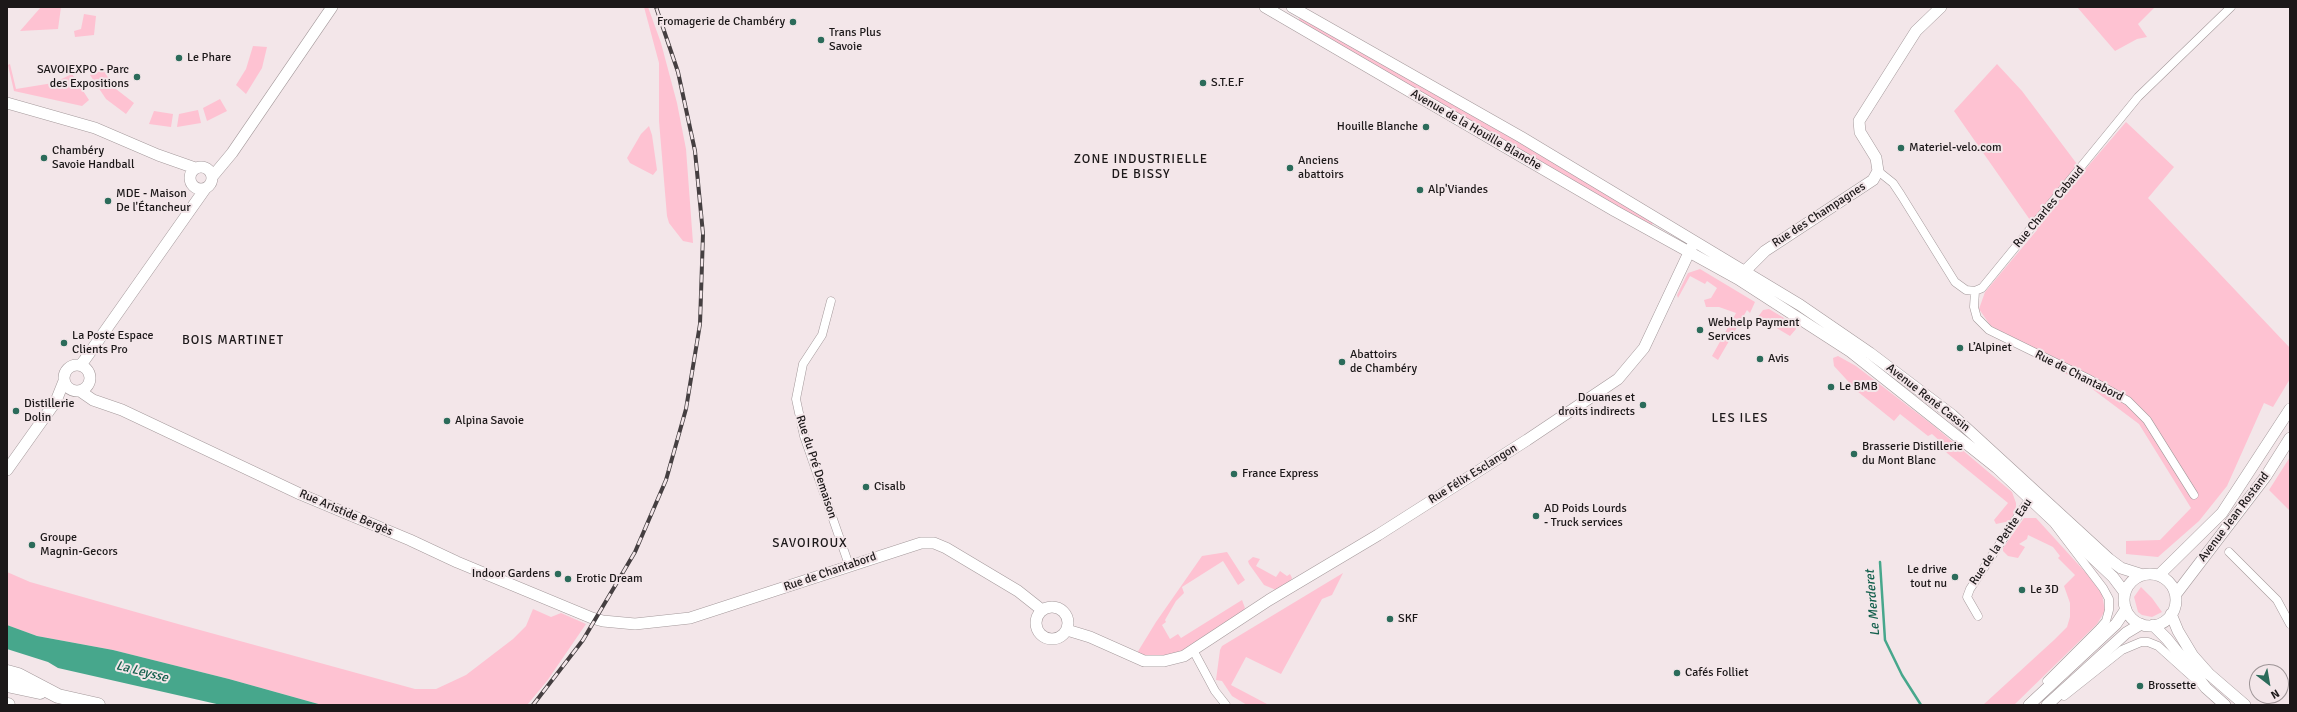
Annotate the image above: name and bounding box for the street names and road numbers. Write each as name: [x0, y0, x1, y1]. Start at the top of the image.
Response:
street label: Avenue de la Houille Blanche: [1408, 87, 1544, 173]
street label: Rue Charles Cabaud: [2011, 163, 2087, 251]
street label: Rue des Champagnes: [1770, 179, 1868, 251]
street label: Rue de Chantabord: [2032, 348, 2126, 404]
street label: Avenue René Cassin: [1883, 361, 1973, 435]
street label: Rue du Pré Demaison: [792, 413, 840, 521]
street label: Rue Félix Esclangon: [1426, 441, 1520, 507]
street label: Avenue Jean Rostand: [2196, 469, 2272, 565]
street label: Rue Aristide Bergès: [297, 487, 395, 539]
street label: Rue de la Petite Eau: [1967, 496, 2035, 588]
street label: Rue de Chantabord: [782, 549, 878, 595]

